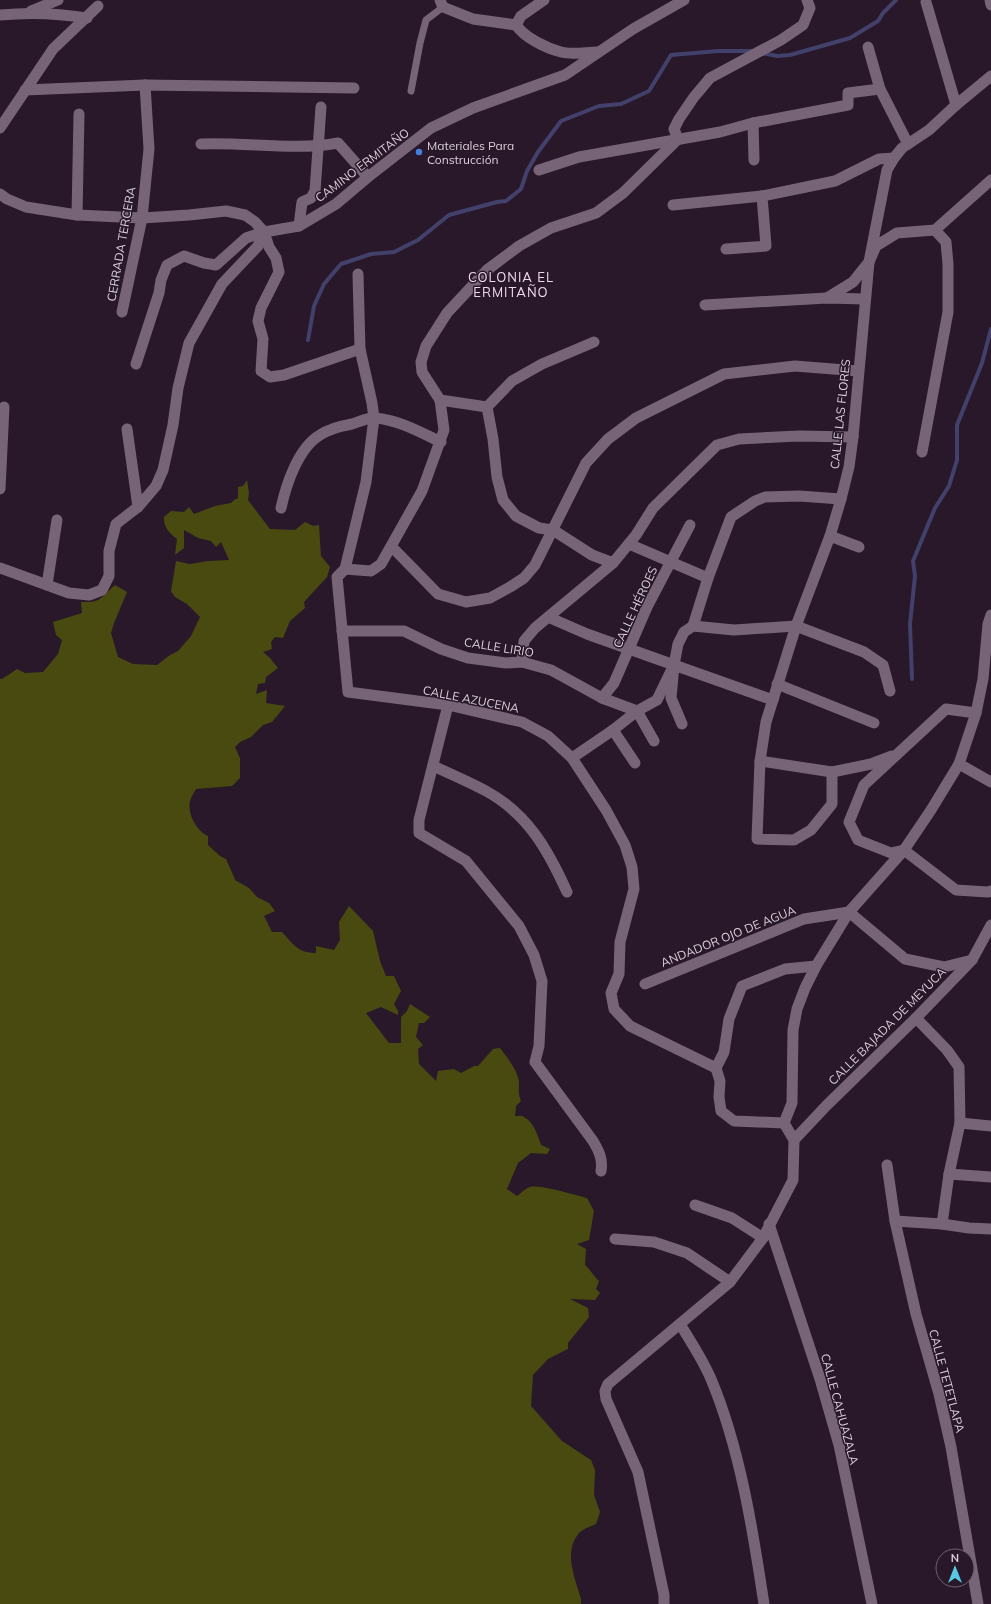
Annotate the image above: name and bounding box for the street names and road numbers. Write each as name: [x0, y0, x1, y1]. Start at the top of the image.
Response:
street label: CAMINO ERMITAÑO: [312, 125, 412, 205]
street label: CERRADA TERCERA: [104, 185, 138, 302]
street label: CALLE LAS FLORES: [827, 358, 853, 470]
street label: CALLE HÉROES: [610, 564, 660, 650]
street label: CALLE LIRIO: [463, 634, 535, 660]
street label: CALLE AZUCENA: [422, 682, 521, 716]
street label: ANDADOR OJO DE AGUA: [658, 902, 798, 970]
street label: CALLE BAJADA DE MEYUCA: [825, 964, 949, 1088]
street label: CALLE TETETLAPA: [926, 1328, 968, 1435]
street label: CALLE CAHUAZALA: [818, 1352, 862, 1466]

